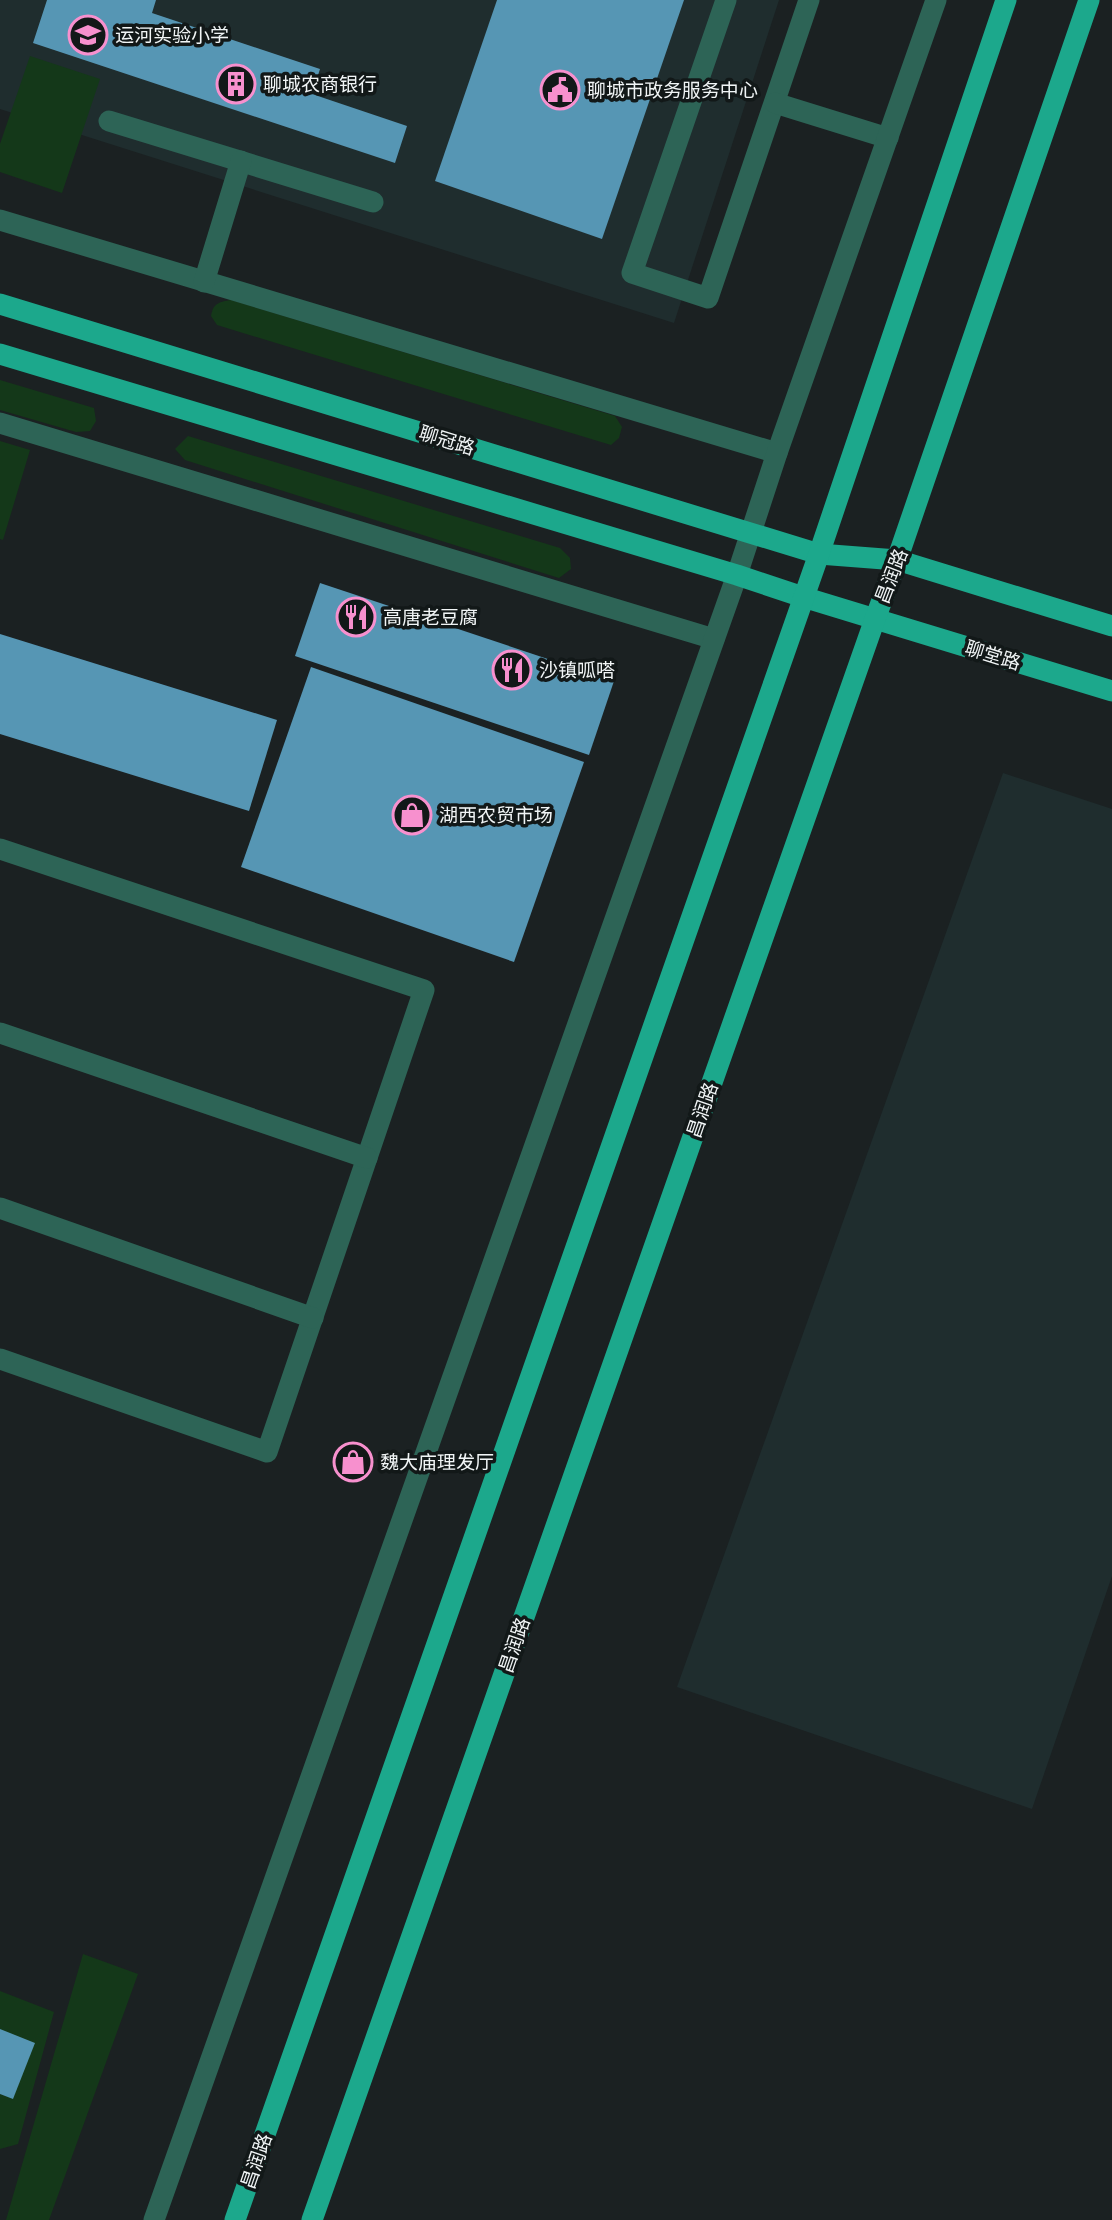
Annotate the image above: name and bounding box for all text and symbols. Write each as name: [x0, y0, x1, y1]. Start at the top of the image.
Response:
school or university icon: 运河实验小学: [67, 14, 109, 56]
place label: 运河实验小学: [115, 23, 229, 47]
building icon: 聊城农商银行: [215, 63, 257, 105]
public building icon: 聊城市政务服务中心: [539, 69, 581, 111]
place label: 聊城农商银行: [263, 72, 377, 96]
place label: 聊城市政务服务中心: [587, 78, 758, 102]
street label: 聊冠路: [416, 420, 478, 460]
street label: 昌润路: [870, 545, 912, 607]
restaurant icon: 高唐老豆腐: [335, 596, 377, 638]
place label: 高唐老豆腐: [383, 605, 478, 629]
street label: 聊堂路: [962, 635, 1024, 675]
restaurant icon: 沙镇呱嗒: [491, 649, 533, 691]
place label: 沙镇呱嗒: [539, 658, 615, 682]
shop icon: 湖西农贸市场: [391, 794, 433, 836]
place label: 湖西农贸市场: [439, 803, 553, 827]
street label: 昌润路: [681, 1079, 723, 1141]
shop icon: 魏大庙理发厅: [332, 1441, 374, 1483]
place label: 魏大庙理发厅: [380, 1450, 494, 1474]
street label: 昌润路: [493, 1614, 535, 1676]
street label: 昌润路: [235, 2130, 277, 2192]

